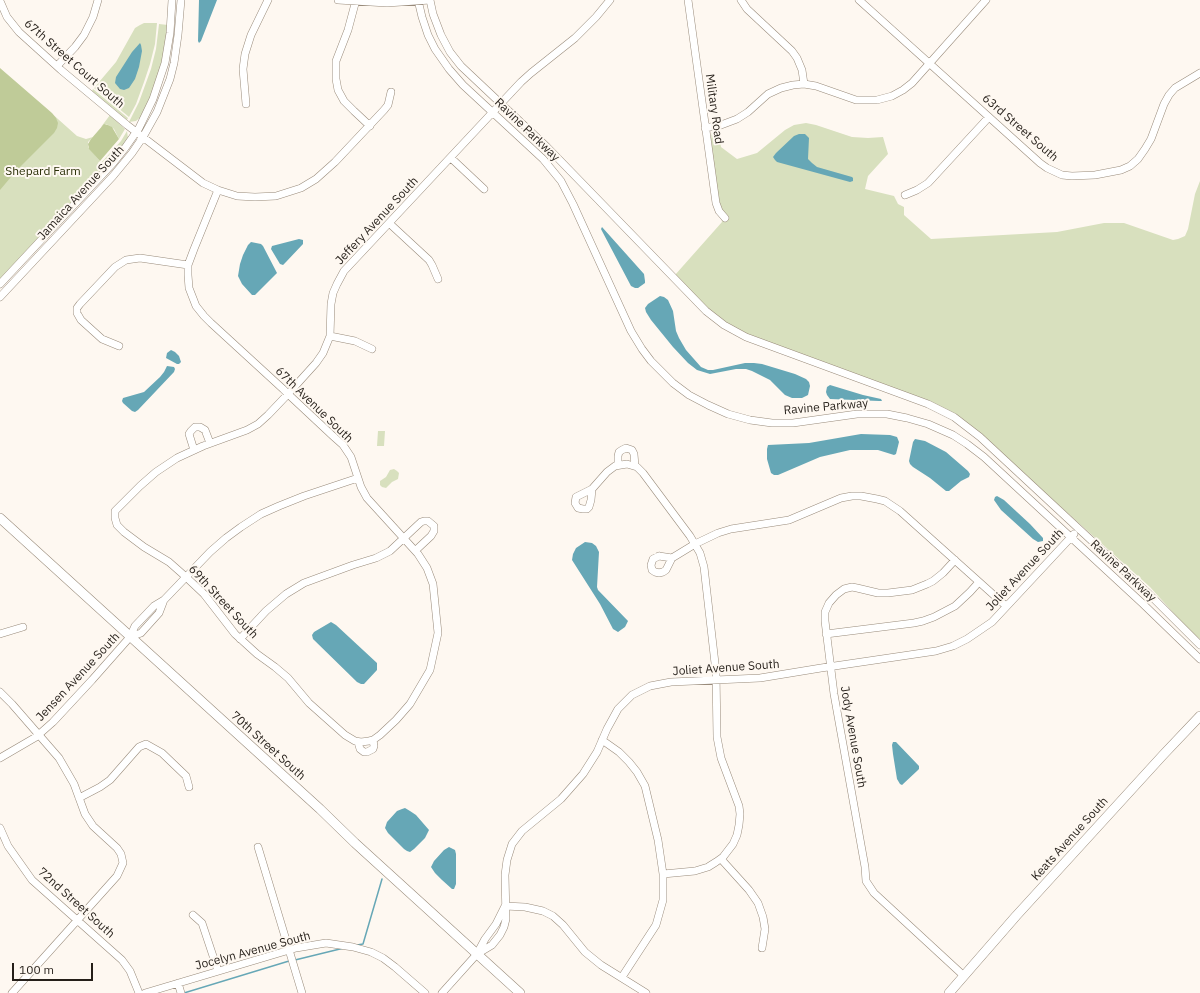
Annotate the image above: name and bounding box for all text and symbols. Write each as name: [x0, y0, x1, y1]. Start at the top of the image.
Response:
street label: 67th Street Court South: [21, 17, 127, 111]
street label: Military Road: [702, 73, 726, 145]
street label: 63rd Street South: [979, 91, 1061, 165]
street label: Ravine Parkway: [492, 95, 562, 165]
street label: Jamaica Avenue South: [35, 143, 127, 243]
park label: Shepard Farm: [5, 165, 81, 179]
street label: Jeffery Avenue South: [333, 174, 421, 268]
street label: 67th Avenue South: [272, 364, 356, 446]
street label: Ravine Parkway: [783, 396, 869, 418]
street label: Joliet Avenue South: [983, 526, 1067, 614]
street label: Ravine Parkway: [1087, 537, 1159, 605]
street label: 69th Street South: [185, 562, 261, 642]
street label: Jensen Avenue South: [33, 630, 123, 724]
street label: Joliet Avenue South: [672, 657, 780, 679]
street label: Jody Avenue South: [837, 685, 869, 789]
street label: 70th Street South: [228, 709, 308, 783]
street label: Keats Avenue South: [1029, 794, 1111, 884]
street label: 72nd Street South: [35, 865, 117, 941]
street label: Jocelyn Avenue South: [194, 929, 312, 973]
scale bar: [14, 955, 95, 981]
text: 100 m: [19, 962, 54, 977]

